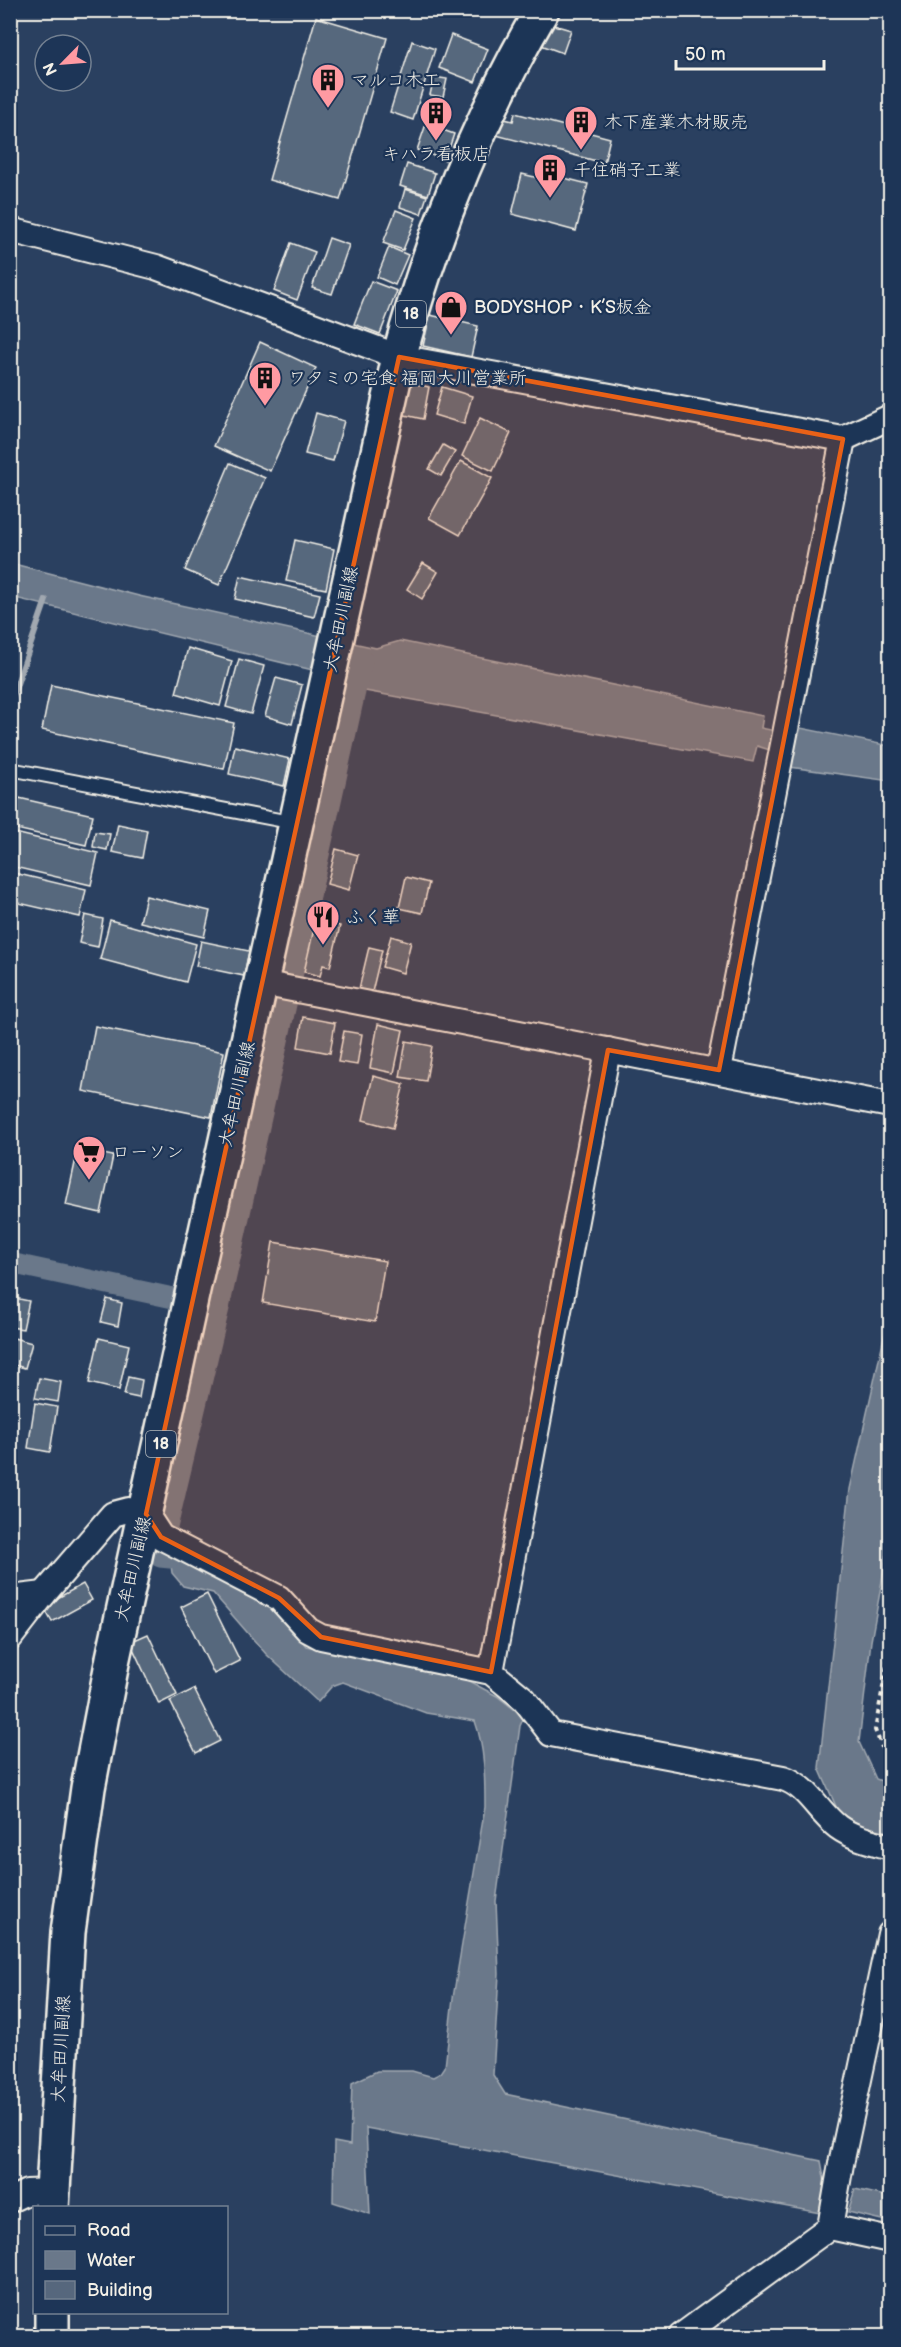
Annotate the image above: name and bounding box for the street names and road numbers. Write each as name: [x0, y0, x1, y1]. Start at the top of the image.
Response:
road number: 18: [396, 301, 426, 327]
street label: 大牟田川副線: [320, 564, 362, 674]
street label: 大牟田川副線: [215, 1039, 259, 1149]
road number: 18: [146, 1431, 176, 1457]
street label: 大牟田川副線: [111, 1514, 155, 1624]
street label: 大牟田川副線: [48, 1995, 74, 2103]

